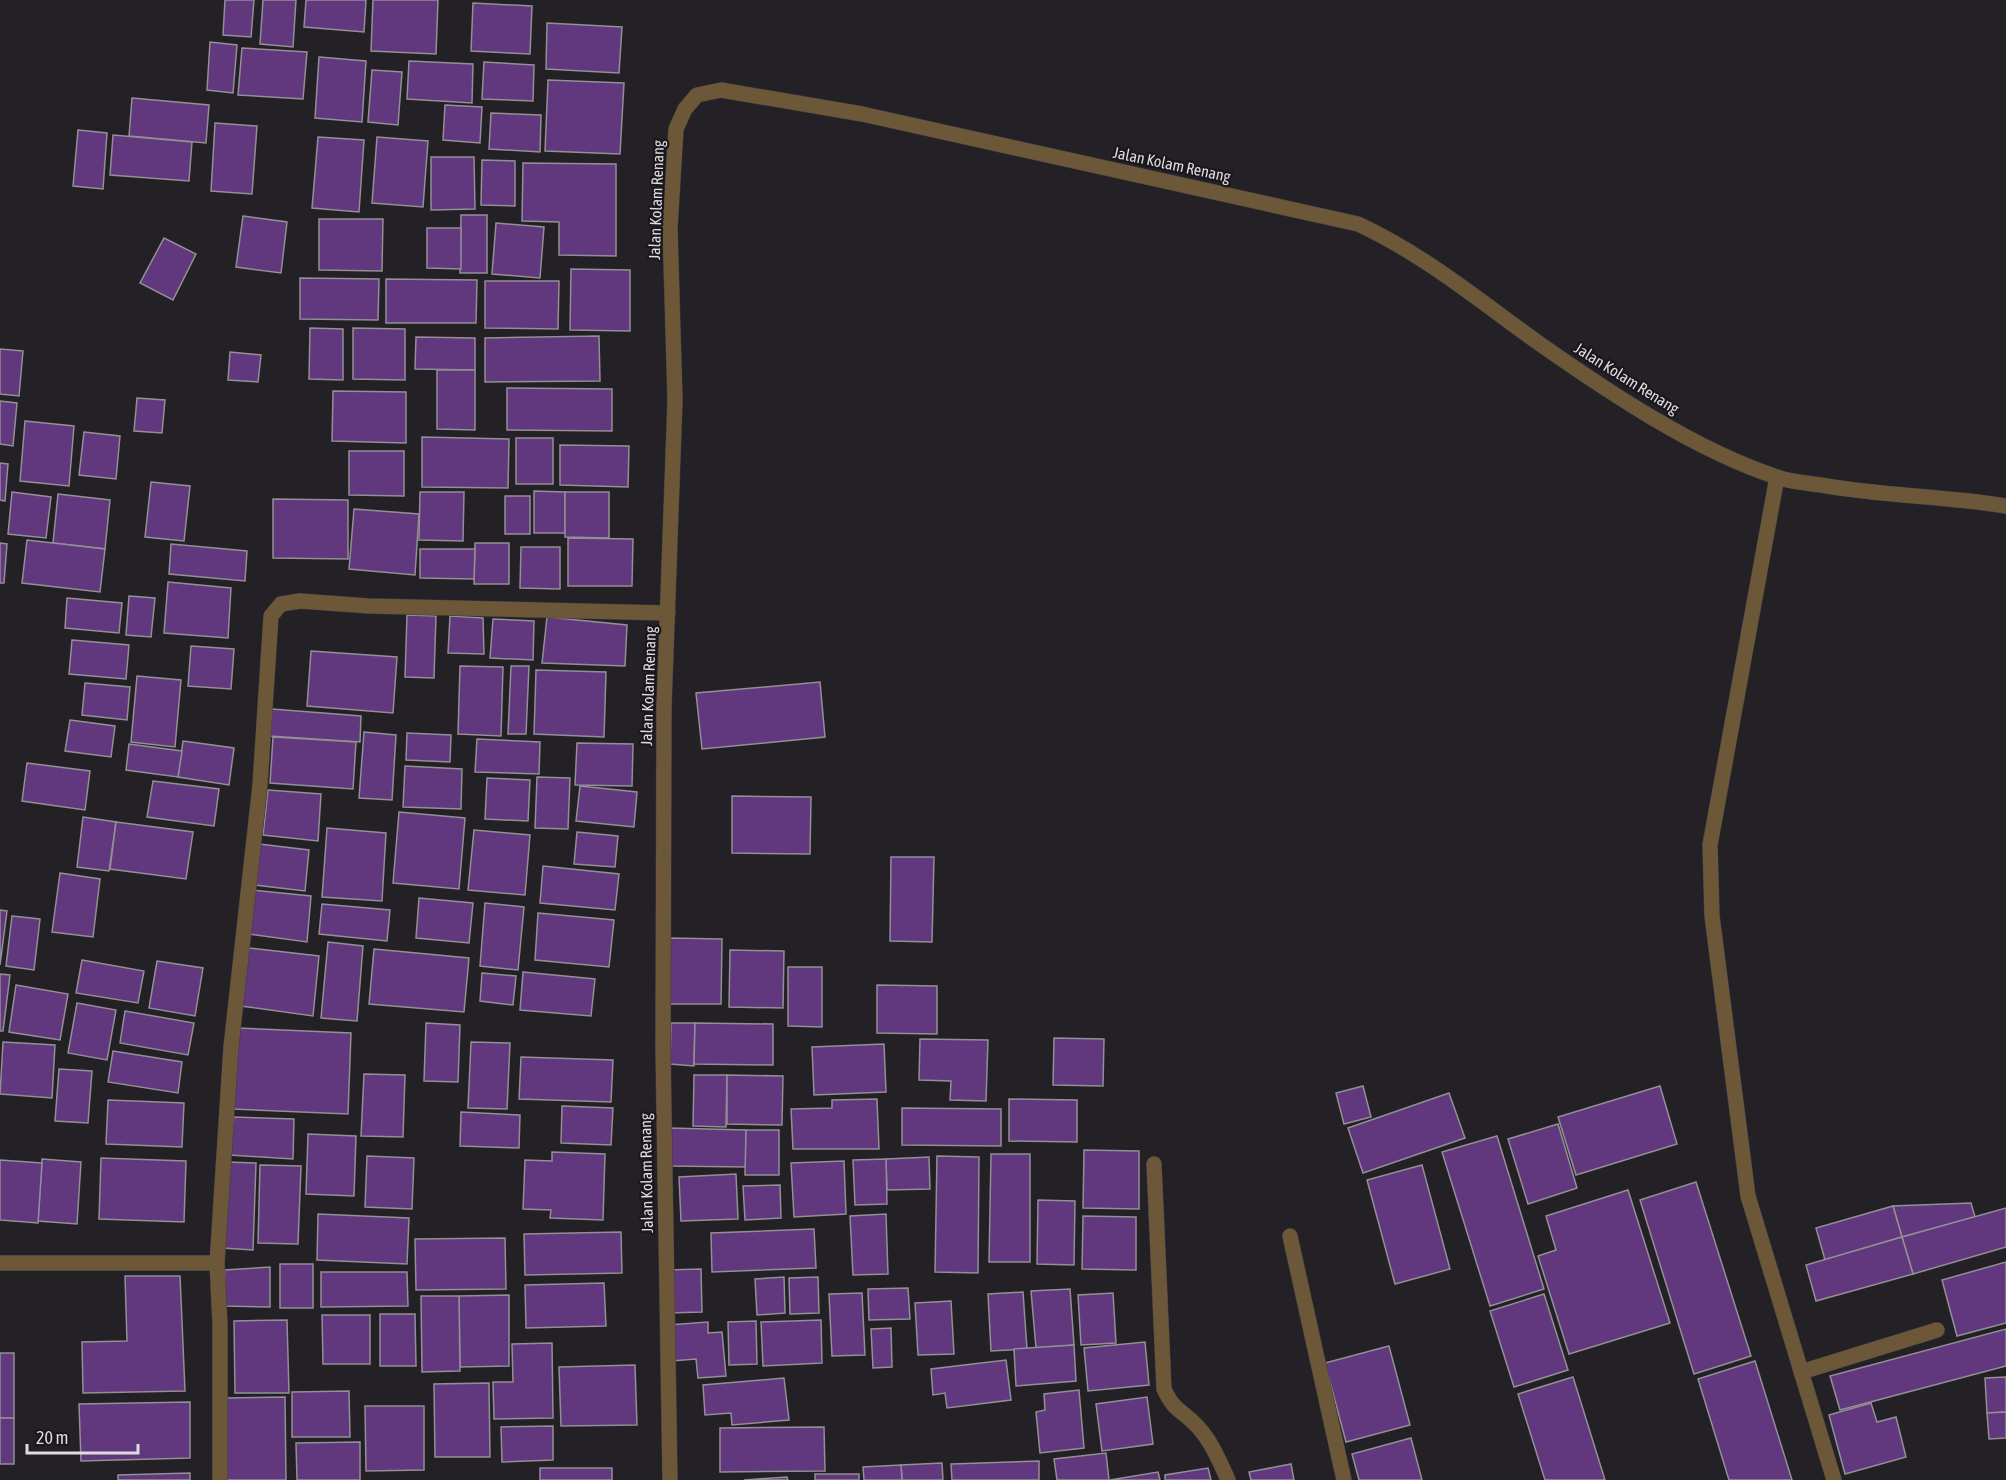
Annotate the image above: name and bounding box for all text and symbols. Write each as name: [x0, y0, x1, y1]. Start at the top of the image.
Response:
street label: Jalan Kolam Renang: [645, 140, 668, 260]
street label: Jalan Kolam Renang: [1111, 143, 1233, 186]
street label: Jalan Kolam Renang: [1571, 339, 1683, 418]
street label: Jalan Kolam Renang: [637, 626, 660, 746]
street label: Jalan Kolam Renang: [636, 1113, 657, 1233]
scale bar: [27, 1417, 138, 1455]
text: 20 m: [36, 1427, 68, 1448]

